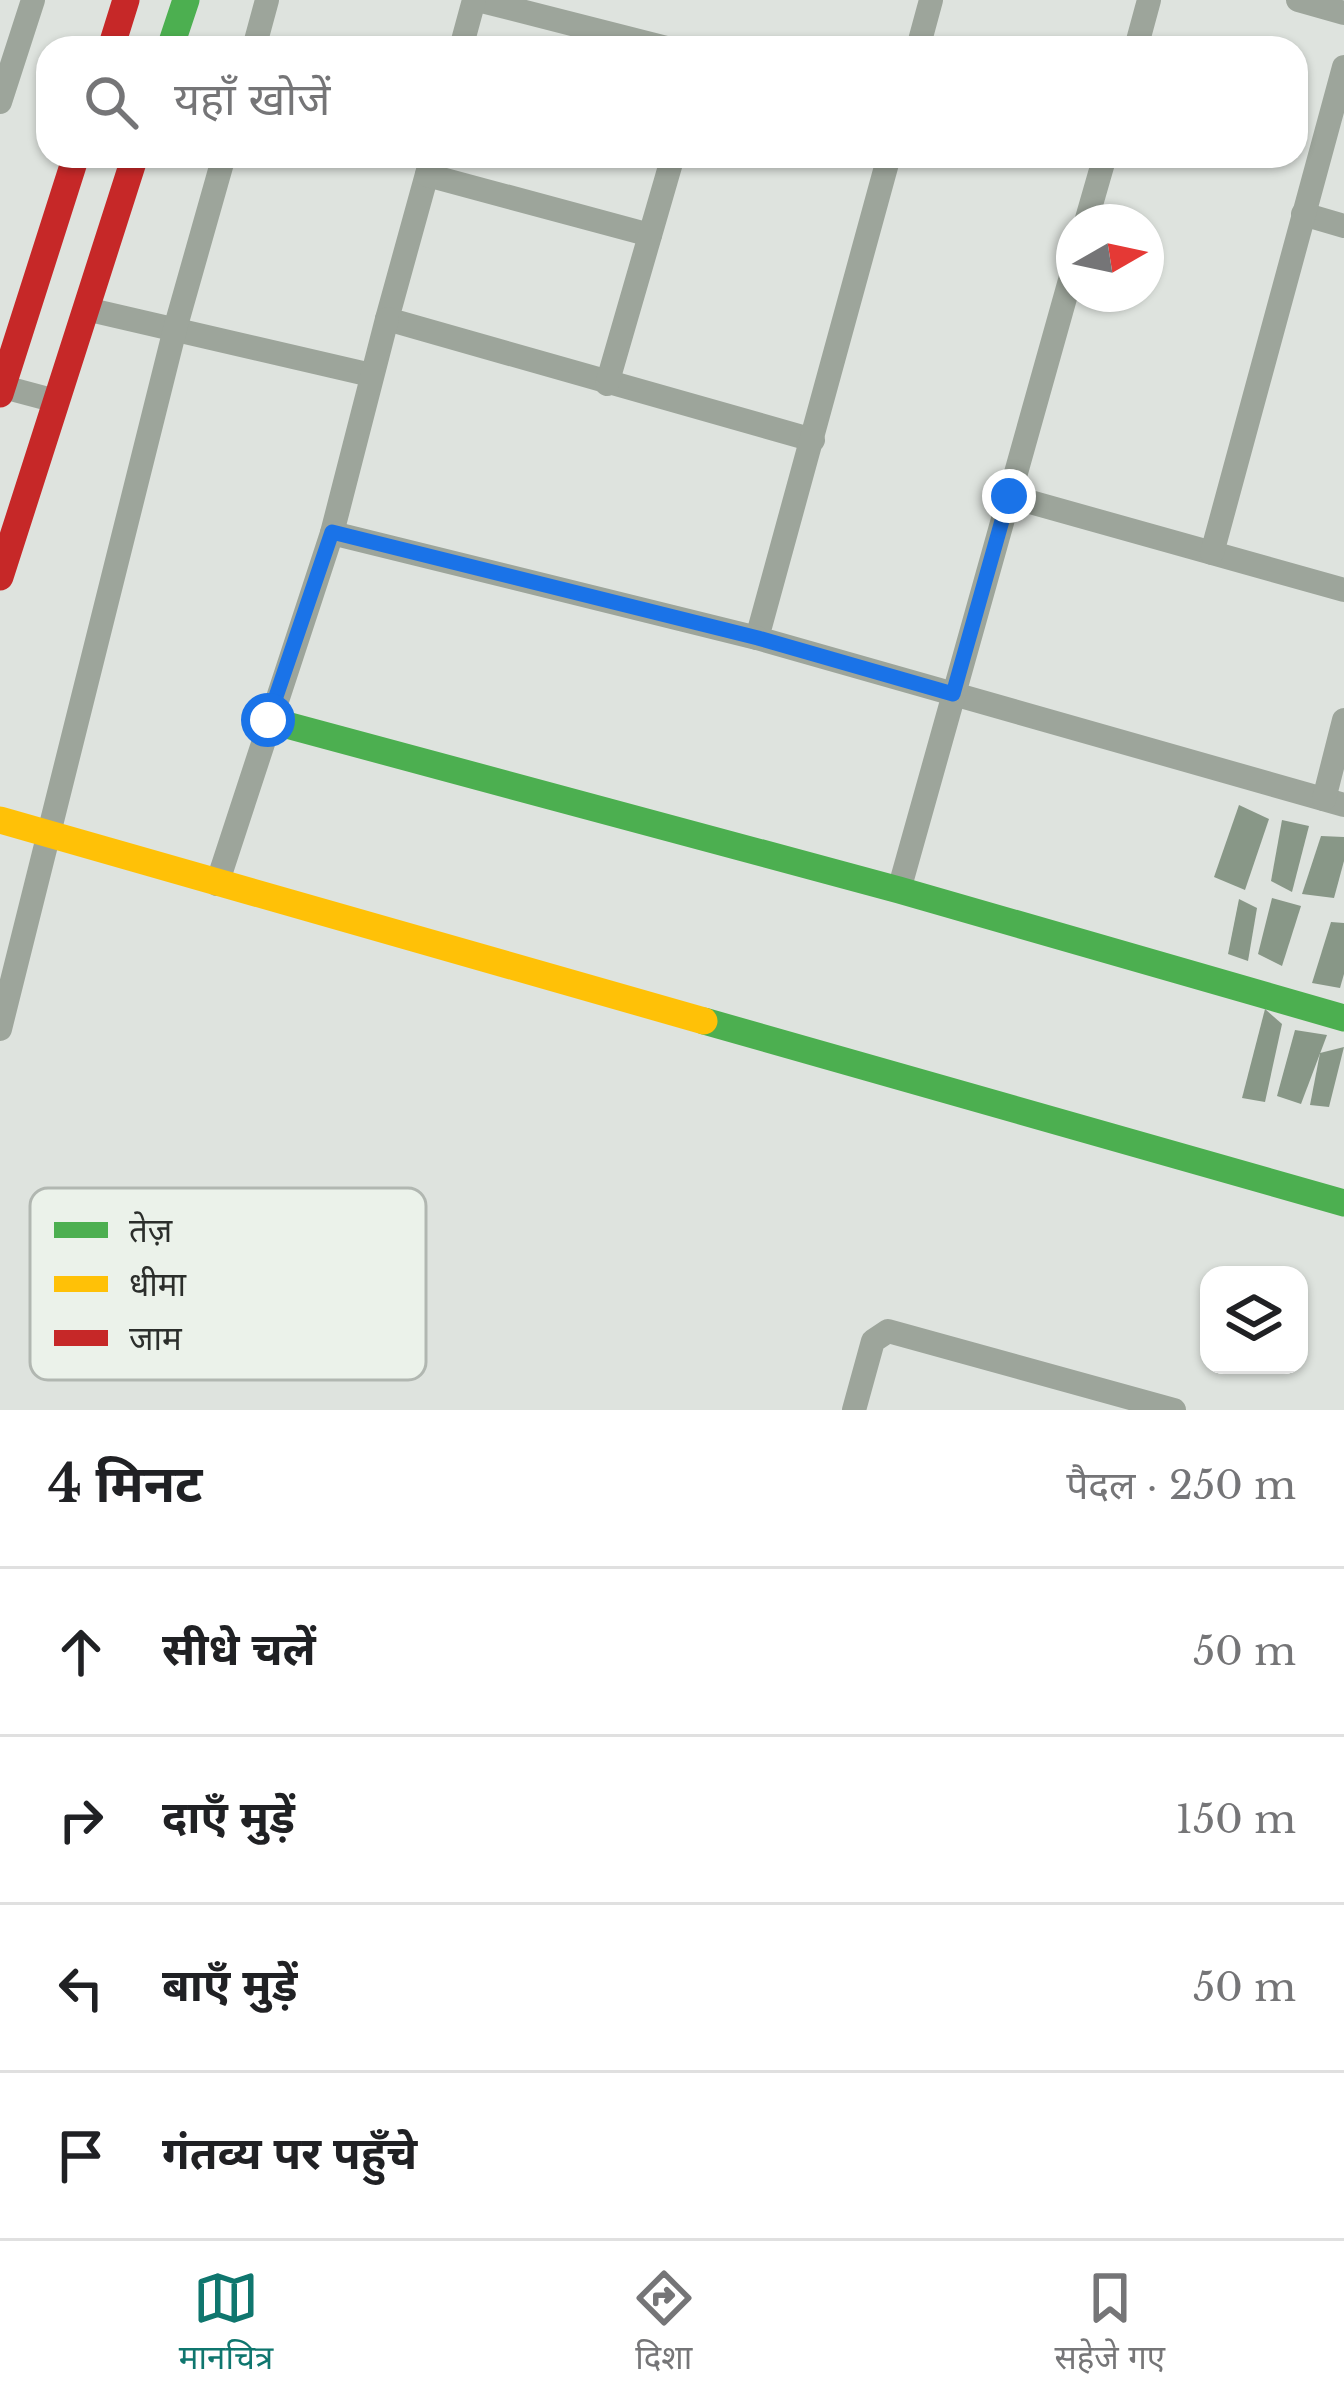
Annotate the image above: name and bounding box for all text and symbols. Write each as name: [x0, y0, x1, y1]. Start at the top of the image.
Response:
search box: [36, 36, 1308, 168]
icon: search: [78, 69, 144, 135]
text: यहाँ खोजें: [174, 71, 330, 127]
north arrow: [1056, 204, 1164, 312]
route end: [982, 469, 1036, 523]
route start: [241, 693, 295, 747]
legend: [30, 1188, 426, 1380]
text: तेज़: [129, 1210, 173, 1251]
text: धीमा: [129, 1264, 188, 1305]
map controls: [1200, 1266, 1308, 1374]
button: layers: [1200, 1266, 1308, 1374]
text: जाम: [129, 1318, 183, 1359]
text: 4 मिनट: [48, 1453, 202, 1516]
text: पैदल · 250 m: [1066, 1461, 1296, 1510]
icon: ahead: [48, 1619, 114, 1685]
text: सीधे चलें: [162, 1621, 316, 1677]
text: 50 m: [1193, 1627, 1296, 1676]
icon: right: [48, 1787, 114, 1853]
text: दाएँ मुड़ें: [162, 1789, 295, 1845]
text: 150 m: [1176, 1795, 1296, 1844]
icon: left: [48, 1955, 114, 2021]
text: बाएँ मुड़ें: [162, 1957, 297, 2013]
text: 50 m: [1193, 1963, 1296, 2012]
icon: arrive: [48, 2123, 114, 2189]
text: गंतव्य पर पहुँचे: [162, 2125, 417, 2181]
tab: मानचित्र: [179, 2265, 273, 2382]
tab: दिशा: [631, 2265, 697, 2382]
tab: सहेजे गए: [1055, 2265, 1165, 2382]

